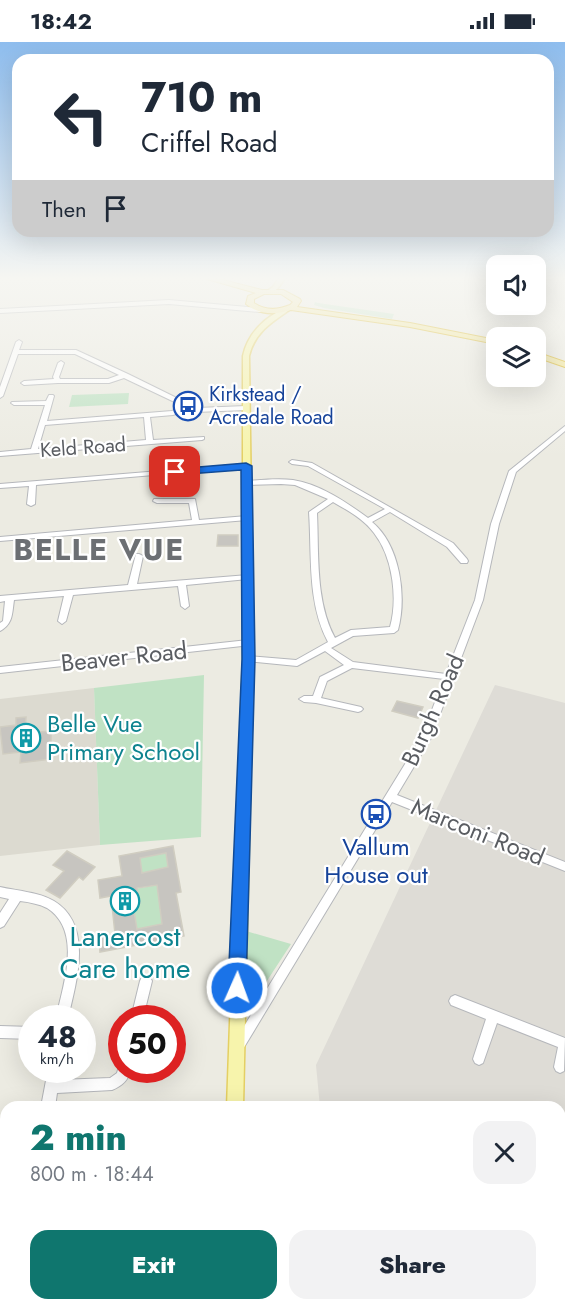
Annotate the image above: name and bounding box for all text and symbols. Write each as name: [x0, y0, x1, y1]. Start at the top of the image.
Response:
text: 18:42: [30, 5, 92, 37]
text: 710 m: [141, 67, 263, 128]
icon: left: [42, 78, 120, 156]
text: Criffel Road: [141, 123, 278, 162]
icon: arrive: [99, 192, 132, 225]
text: Then: [42, 193, 87, 225]
map controls: [486, 255, 546, 387]
button: sound: [486, 255, 546, 315]
button: layers: [486, 327, 546, 387]
place label: Kirkstead / Acredale Road: [209, 380, 334, 432]
bus stop icon: Kirkstead / Acredale Road: [172, 390, 204, 422]
street label: Keld Road: [39, 430, 127, 465]
pin: [149, 446, 200, 497]
icon: arrive: [158, 455, 191, 488]
district label: BELLE VUE: [13, 528, 185, 571]
street label: Beaver Road: [59, 632, 189, 681]
street label: Burgh Road: [392, 648, 473, 771]
place label: Belle Vue Primary School: [47, 706, 200, 769]
building icon: Belle Vue Primary School: [10, 722, 42, 754]
street label: Marconi Road: [406, 789, 550, 874]
bus stop icon: Vallum House out: [360, 798, 392, 830]
place label: Vallum House out: [324, 829, 428, 892]
building icon: Lanercost Care home: [109, 885, 141, 917]
place label: Lanercost Care home: [60, 916, 190, 989]
position arrow: [205, 956, 269, 1020]
speed limit sign: 50: [108, 1005, 186, 1083]
text: 48: [37, 1015, 77, 1058]
text: km/h: [40, 1048, 74, 1070]
text: 2 min: [30, 1111, 127, 1163]
button: close: [473, 1121, 536, 1184]
text: 800 m · 18:44: [30, 1160, 154, 1189]
button: Exit: [30, 1230, 277, 1299]
button: Share: [289, 1230, 536, 1299]

